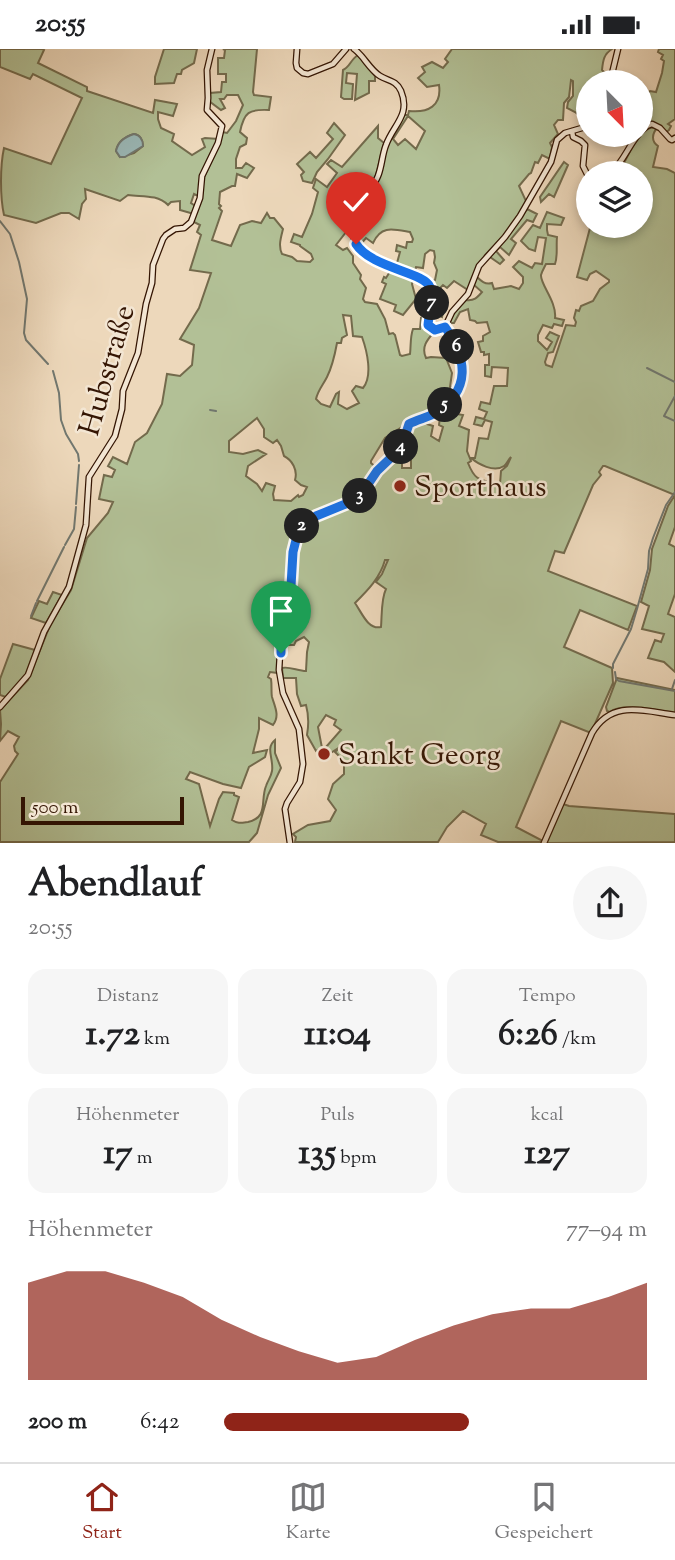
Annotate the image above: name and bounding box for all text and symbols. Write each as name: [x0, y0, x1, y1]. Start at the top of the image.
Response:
text: 20:55: [35, 6, 85, 43]
north arrow: [576, 70, 653, 147]
map controls: [576, 70, 653, 238]
button: layers: [576, 161, 653, 238]
pin: [326, 172, 386, 244]
icon: check: [337, 183, 375, 221]
pin: 7: [414, 285, 450, 321]
text: 7: [427, 289, 436, 316]
street label: Hubstraße: [69, 300, 148, 441]
pin: 6: [440, 329, 475, 365]
text: 6: [452, 333, 461, 360]
pin: 5: [428, 387, 462, 423]
text: 5: [441, 391, 448, 418]
pin: 4: [384, 429, 418, 465]
text: 4: [396, 433, 405, 460]
place label: Sporthaus: [414, 467, 547, 510]
marker: Sporthaus: [392, 478, 408, 494]
pin: 3: [342, 479, 378, 513]
text: 3: [356, 482, 363, 509]
pin: 2: [284, 509, 320, 543]
text: 2: [297, 512, 306, 539]
pin: [251, 581, 311, 653]
icon: arrive: [262, 592, 300, 630]
place label: Sankt Georg: [338, 735, 501, 778]
marker: Sankt Georg: [316, 746, 332, 762]
scale bar: [21, 793, 184, 825]
text: 500 m: [32, 795, 78, 822]
text: Abendlauf: [28, 859, 203, 913]
button: share: [573, 866, 647, 940]
text: 20:55: [28, 912, 73, 945]
text: Distanz: [97, 983, 159, 1010]
text: Zeit: [322, 983, 353, 1010]
text: Tempo: [519, 983, 576, 1010]
text: 1.72: [86, 1010, 140, 1061]
text: 11:04: [304, 1010, 371, 1061]
text: 6:26: [498, 1010, 558, 1061]
text: km: [140, 1026, 170, 1053]
text: /km: [558, 1026, 596, 1053]
text: Höhenmeter: [76, 1102, 179, 1129]
text: Puls: [320, 1102, 355, 1129]
text: kcal: [531, 1102, 563, 1129]
text: 17: [103, 1129, 133, 1180]
text: 135: [298, 1129, 336, 1180]
text: 127: [524, 1129, 570, 1180]
text: m: [133, 1145, 152, 1172]
text: bpm: [336, 1145, 377, 1172]
text: Höhenmeter: [28, 1214, 153, 1247]
text: 77–94 m: [566, 1214, 647, 1247]
text: 200 m: [28, 1406, 87, 1439]
text: 6:42: [140, 1406, 180, 1439]
tab: Start: [82, 1478, 122, 1547]
tab: Karte: [286, 1478, 331, 1547]
tab: Gespeichert: [495, 1478, 593, 1547]

